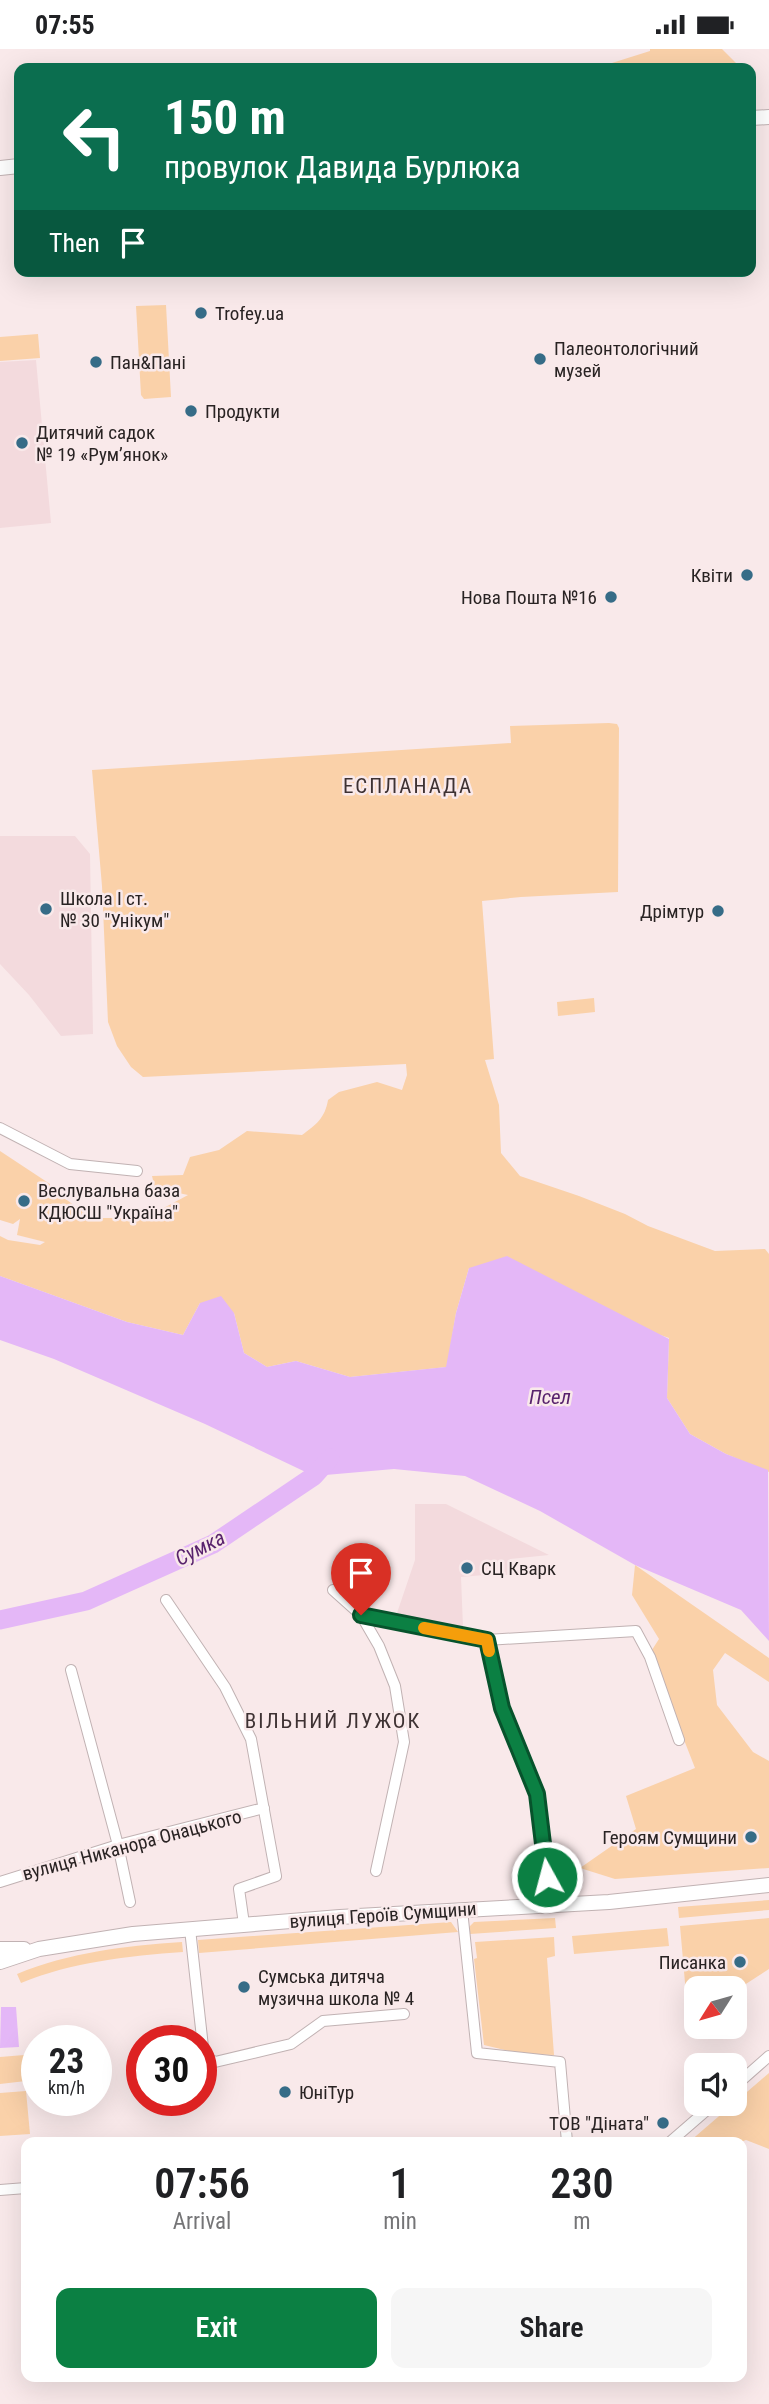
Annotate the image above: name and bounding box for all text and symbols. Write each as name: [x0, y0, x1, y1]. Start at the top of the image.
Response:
text: 07:55: [35, 10, 95, 40]
text: 150 m: [164, 89, 286, 146]
icon: left: [49, 91, 140, 182]
text: провулок Давида Бурлюка: [164, 148, 521, 186]
icon: arrive: [114, 224, 152, 262]
text: Then: [49, 228, 100, 258]
place label: Trofey.ua: [215, 302, 284, 325]
marker: Trofey.ua: [193, 305, 209, 321]
place label: Палеонтологічний музей: [554, 337, 699, 382]
place label: Пан&Пані: [110, 351, 186, 374]
marker: Палеонтологічний музей: [532, 351, 548, 367]
marker: Пан&Пані: [88, 354, 104, 370]
place label: Продукти: [205, 400, 280, 423]
marker: Продукти: [183, 403, 199, 419]
place label: Дитячий садок № 19 «Рум’янок»: [36, 421, 168, 466]
marker: Дитячий садок № 19 «Рум’янок»: [14, 435, 30, 451]
place label: Квіти: [691, 564, 733, 587]
marker: Квіти: [739, 567, 755, 583]
place label: Нова Пошта №16: [461, 586, 597, 609]
marker: Нова Пошта №16: [603, 589, 619, 605]
district label: ЕСПЛАНАДА: [343, 774, 473, 798]
place label: Школа І ст. № 30 "Унікум": [60, 887, 169, 932]
place label: Дрімтур: [640, 900, 704, 923]
marker: Школа І ст. № 30 "Унікум": [38, 901, 54, 917]
marker: Дрімтур: [710, 903, 726, 919]
place label: Веслувальна база КДЮСШ "Україна": [38, 1179, 180, 1224]
marker: Веслувальна база КДЮСШ "Україна": [16, 1193, 32, 1209]
water label: Псел: [529, 1385, 571, 1409]
water label: Сумка: [171, 1525, 229, 1571]
pin: [331, 1543, 391, 1615]
icon: arrive: [342, 1554, 380, 1592]
place label: СЦ Кварк: [481, 1557, 556, 1580]
marker: СЦ Кварк: [459, 1560, 475, 1576]
district label: ВІЛЬНИЙ ЛУЖОК: [245, 1709, 421, 1733]
street label: вулиця Никанора Онацького: [20, 1805, 244, 1885]
place label: Героям Сумщини: [602, 1826, 737, 1849]
marker: Героям Сумщини: [743, 1829, 759, 1845]
position arrow: [510, 1840, 584, 1914]
street label: вулиця Героїв Сумщини: [289, 1897, 477, 1933]
place label: Писанка: [659, 1951, 726, 1974]
marker: Писанка: [732, 1954, 748, 1970]
place label: Сумська дитяча музична школа № 4: [258, 1965, 414, 2010]
north arrow: [684, 1976, 747, 2039]
map controls: [684, 1976, 747, 2116]
marker: Сумська дитяча музична школа № 4: [236, 1979, 252, 1995]
speed limit sign: 30: [126, 2025, 217, 2116]
text: 23: [49, 2041, 84, 2082]
button: sound: [684, 2053, 747, 2116]
text: km/h: [48, 2077, 85, 2098]
place label: ЮніТур: [299, 2081, 354, 2104]
marker: ЮніТур: [277, 2084, 293, 2100]
place label: ТОВ "Діната": [549, 2112, 649, 2135]
marker: ТОВ "Діната": [655, 2115, 671, 2131]
text: 07:56: [154, 2159, 250, 2208]
text: 1: [390, 2159, 411, 2208]
text: 230: [550, 2159, 614, 2208]
text: Arrival: [173, 2208, 231, 2235]
text: min: [383, 2208, 417, 2235]
text: m: [573, 2208, 591, 2235]
button: Exit: [56, 2288, 377, 2368]
button: Share: [391, 2288, 712, 2368]

